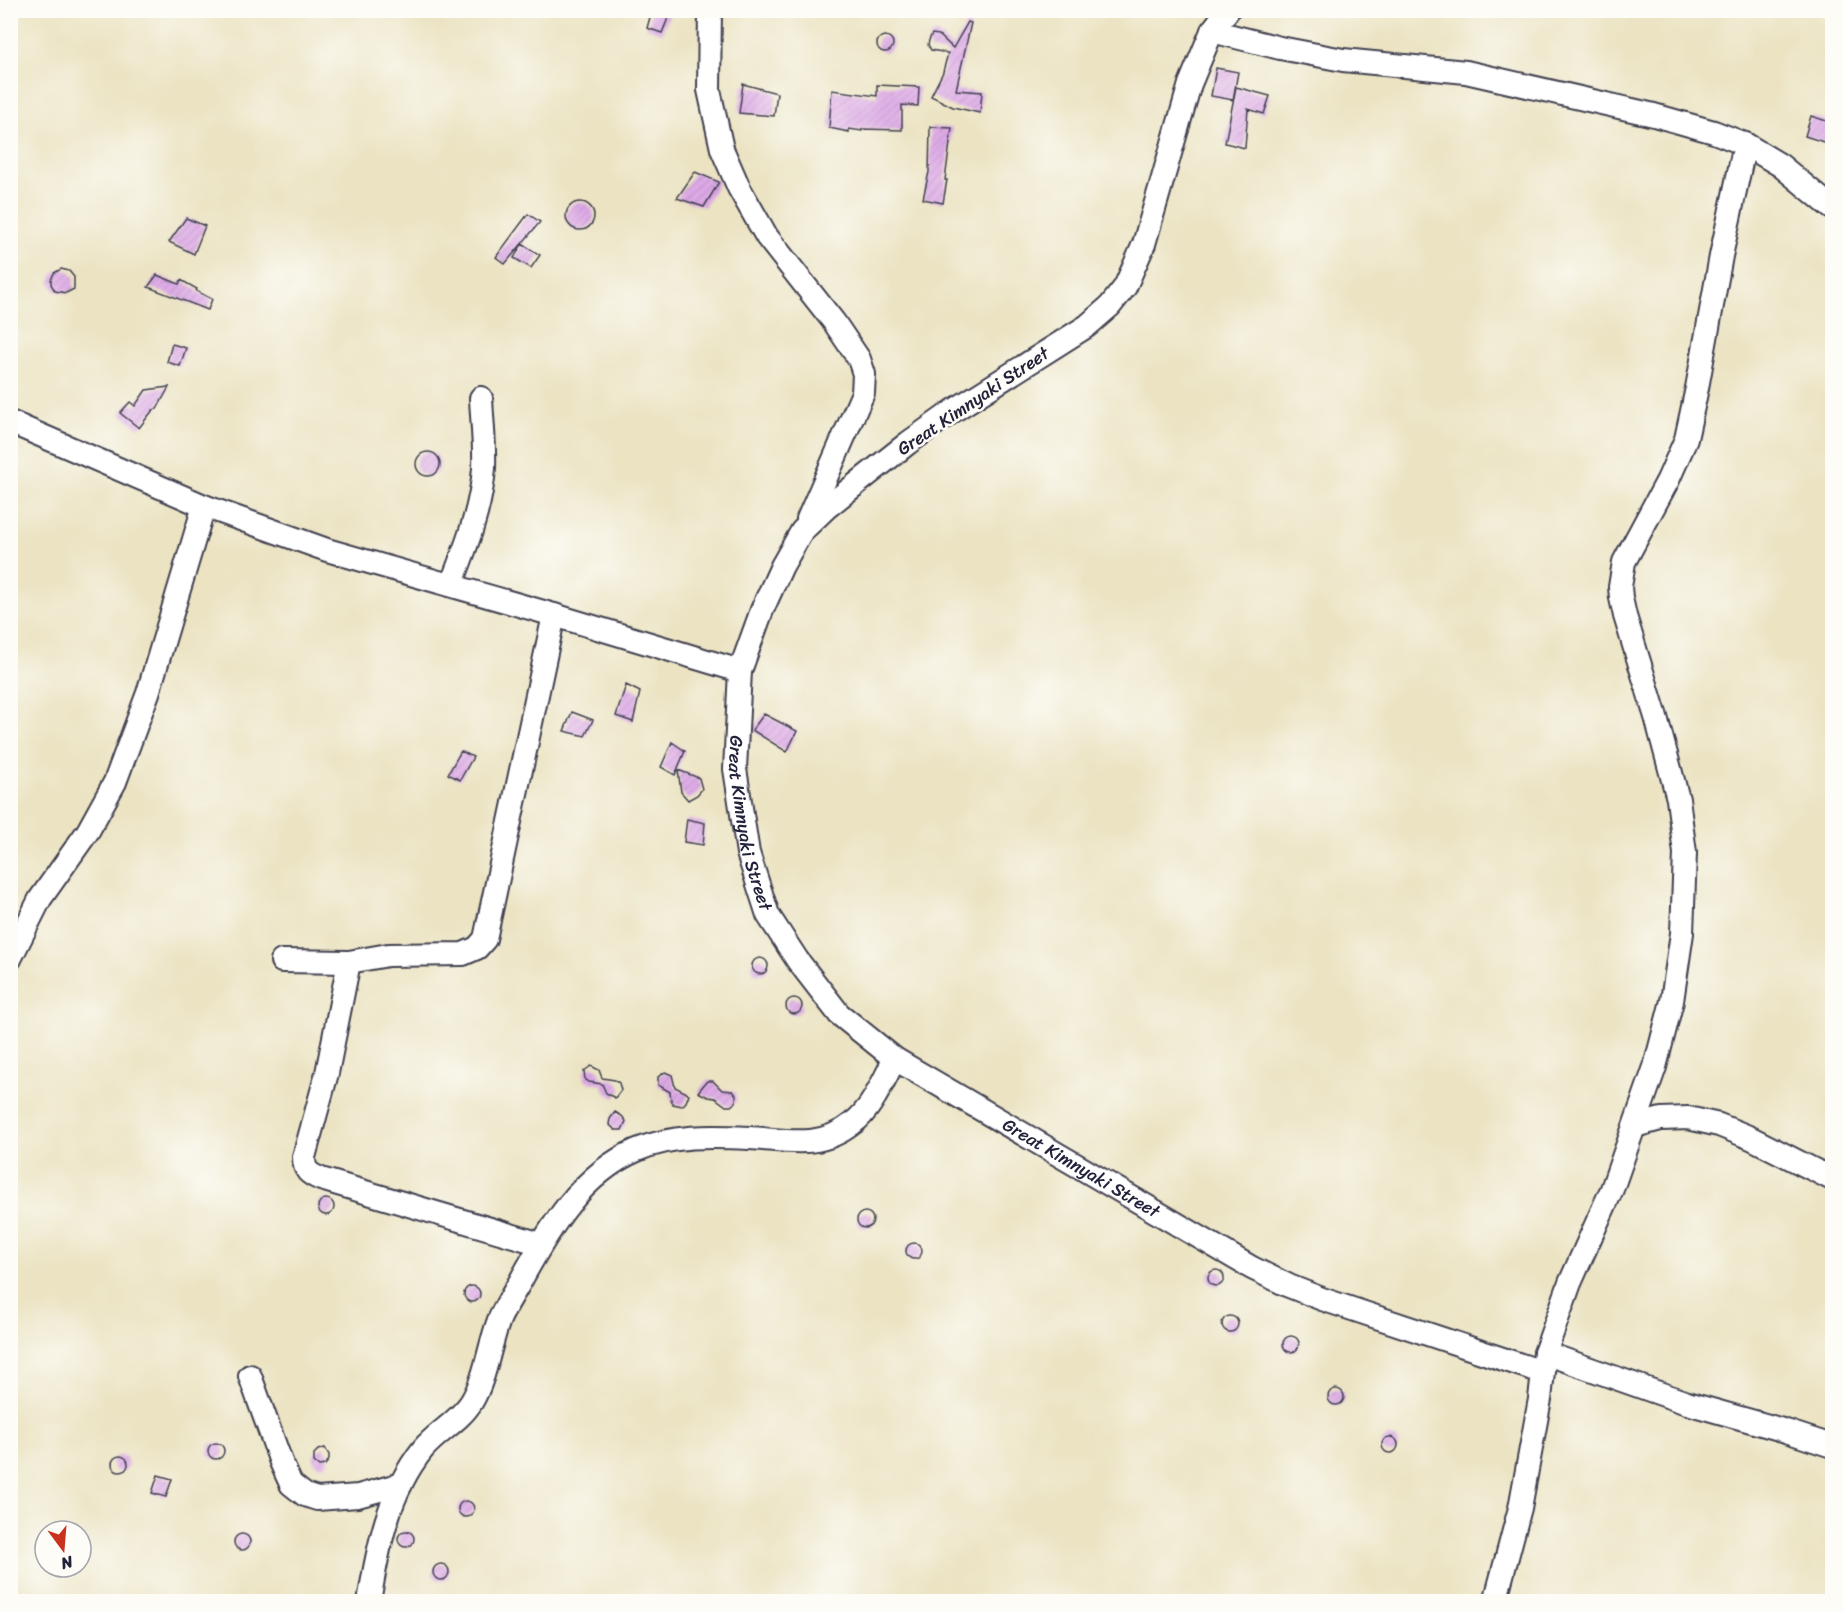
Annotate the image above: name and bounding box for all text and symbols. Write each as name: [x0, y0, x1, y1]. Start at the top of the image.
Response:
street label: Great Kimnyaki Street: [890, 338, 1056, 464]
street label: Great Kimnyaki Street: [719, 735, 782, 916]
street label: Great Kimnyaki Street: [996, 1109, 1167, 1227]
north arrow: [33, 1519, 93, 1579]
text: N: [57, 1547, 77, 1579]

